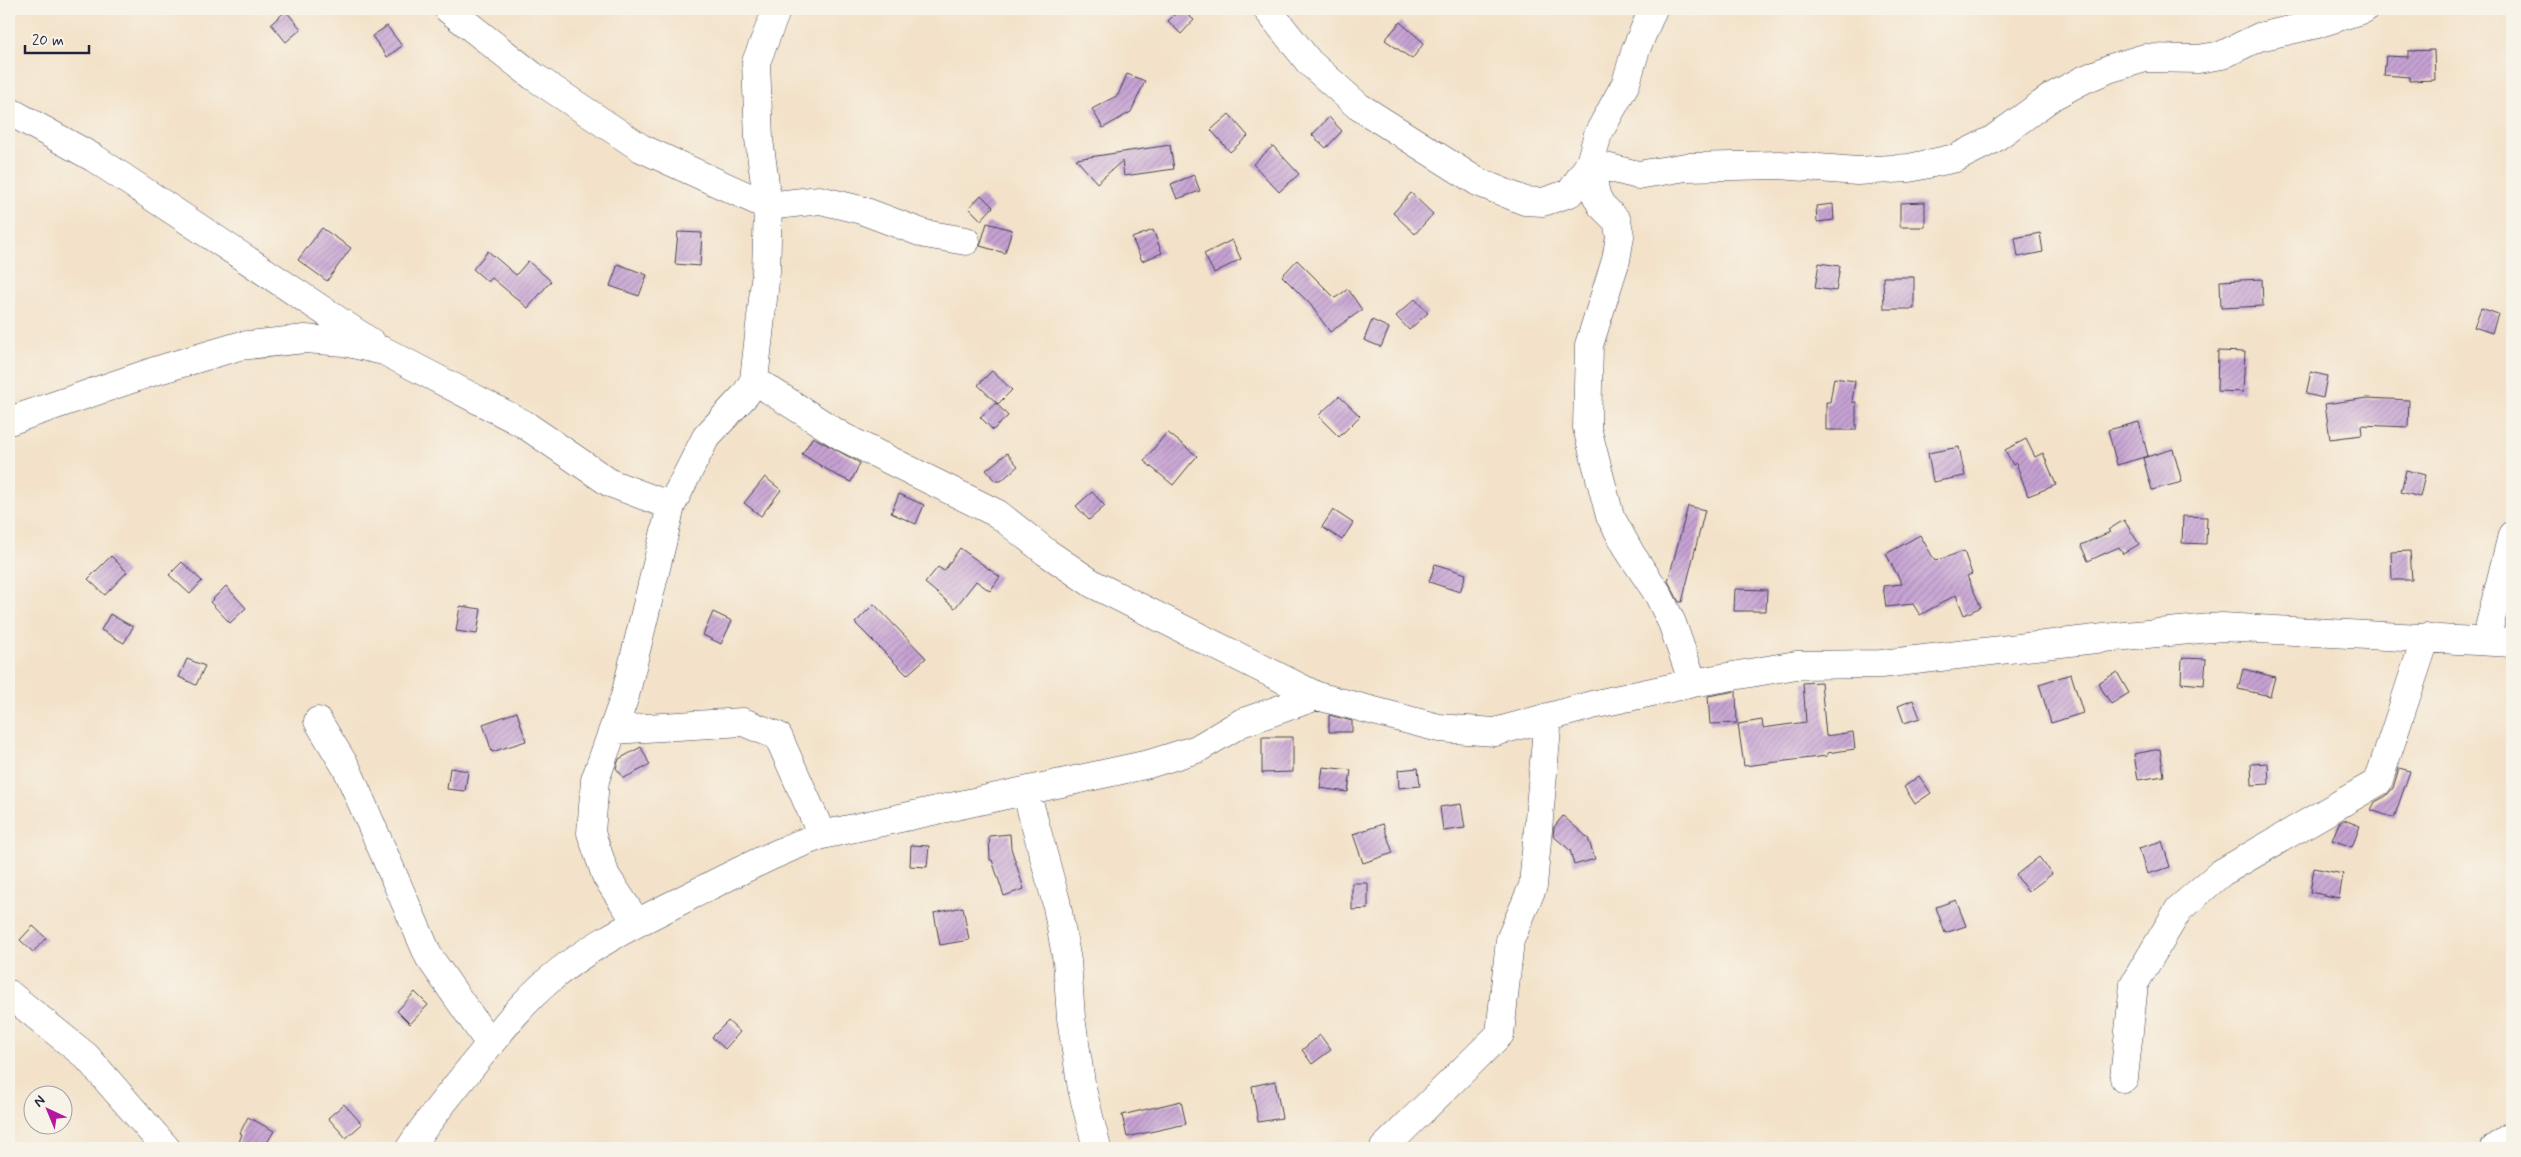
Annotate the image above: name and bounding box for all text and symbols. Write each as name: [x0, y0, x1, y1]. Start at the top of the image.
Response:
scale bar: [25, 22, 89, 54]
text: 20 m: [32, 31, 64, 51]
north arrow: [22, 1084, 72, 1134]
text: N: [30, 1092, 49, 1111]

